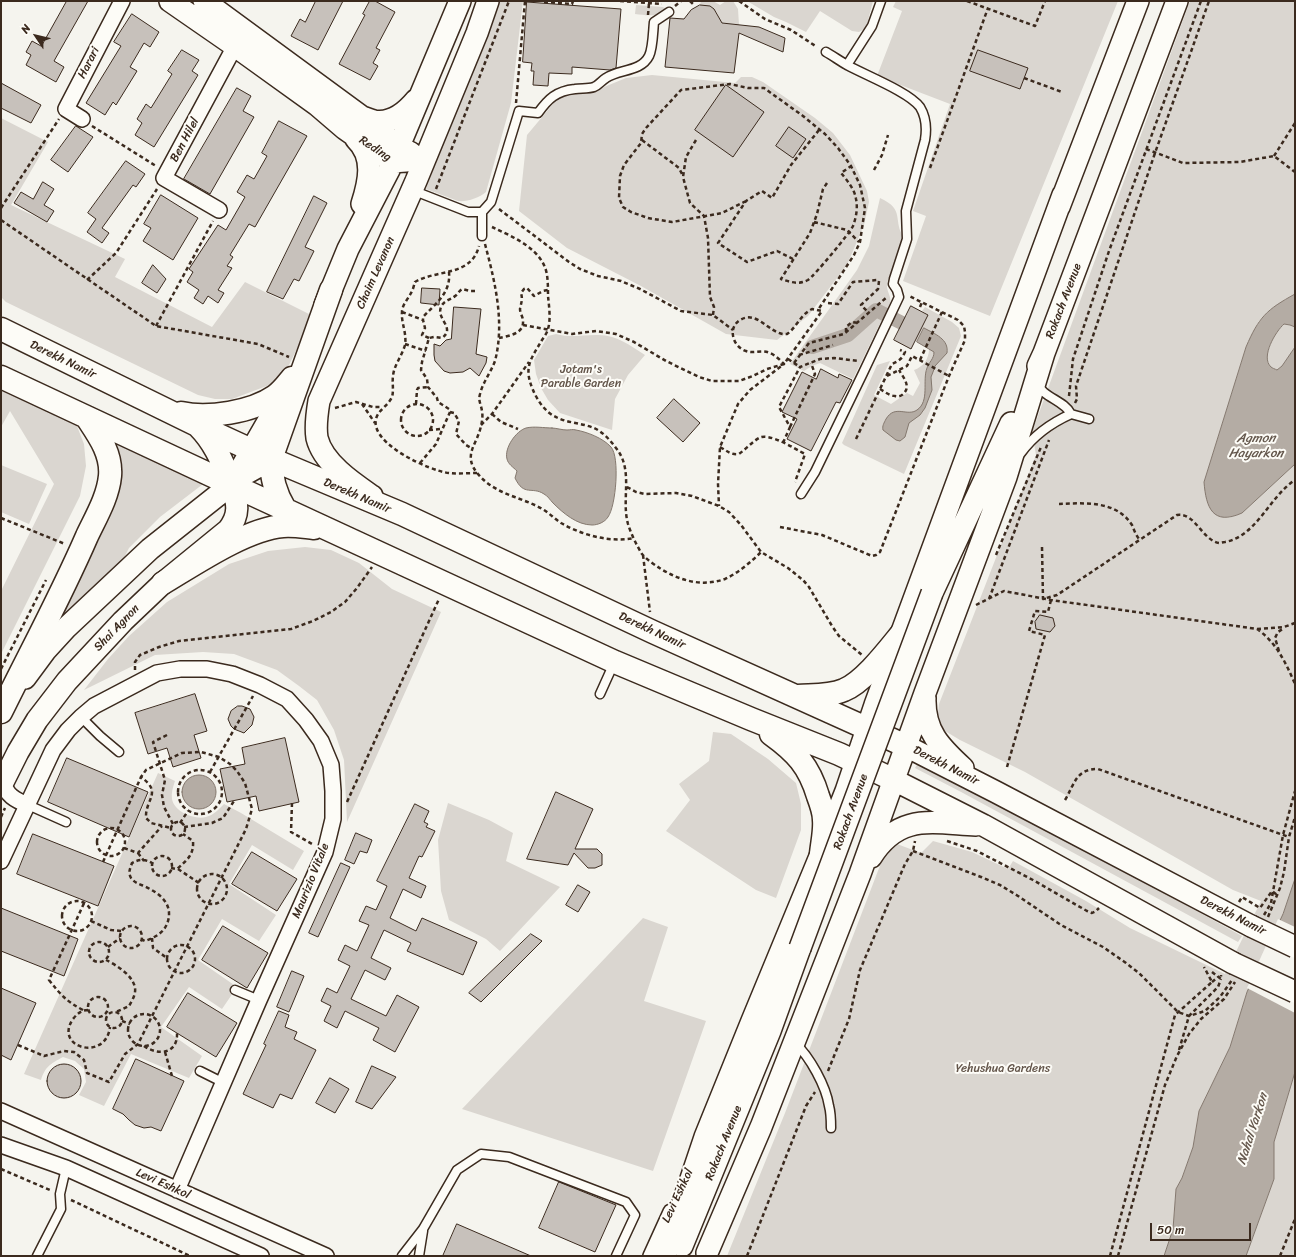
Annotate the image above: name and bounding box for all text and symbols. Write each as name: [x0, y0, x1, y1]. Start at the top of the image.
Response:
north arrow: [16, 16, 56, 56]
text: N: [16, 20, 36, 37]
street label: Harari: [75, 45, 103, 81]
street label: Ben Hilel: [167, 115, 203, 165]
street label: Reding: [356, 133, 394, 165]
street label: Chaim Levanon: [354, 235, 398, 311]
street label: Rokach Avenue: [1043, 261, 1085, 341]
street label: Derekh Namir: [27, 338, 99, 382]
park label: Jotam's Parable Garden: [541, 363, 621, 391]
water label: Agmon Hayarkon: [1229, 431, 1283, 462]
street label: Derekh Namir: [321, 475, 393, 517]
street label: Shai Agnon: [91, 602, 143, 654]
street label: Derekh Namir: [616, 609, 688, 653]
street label: Derekh Namir: [911, 743, 981, 789]
street label: Rokach Avenue: [831, 772, 871, 852]
street label: Maurizio Vitale: [289, 841, 333, 921]
street label: Derekh Namir: [1198, 893, 1268, 939]
park label: Yehushua Gardens: [956, 1062, 1050, 1076]
water label: Nahal Yarkon: [1234, 1091, 1272, 1167]
street label: Rokach Avenue: [702, 1103, 746, 1183]
street label: Levi Eshkol: [134, 1166, 192, 1202]
street label: Levi Eshkol: [659, 1167, 697, 1225]
scale bar: [1152, 1215, 1253, 1241]
text: 50 m: [1157, 1219, 1184, 1241]

